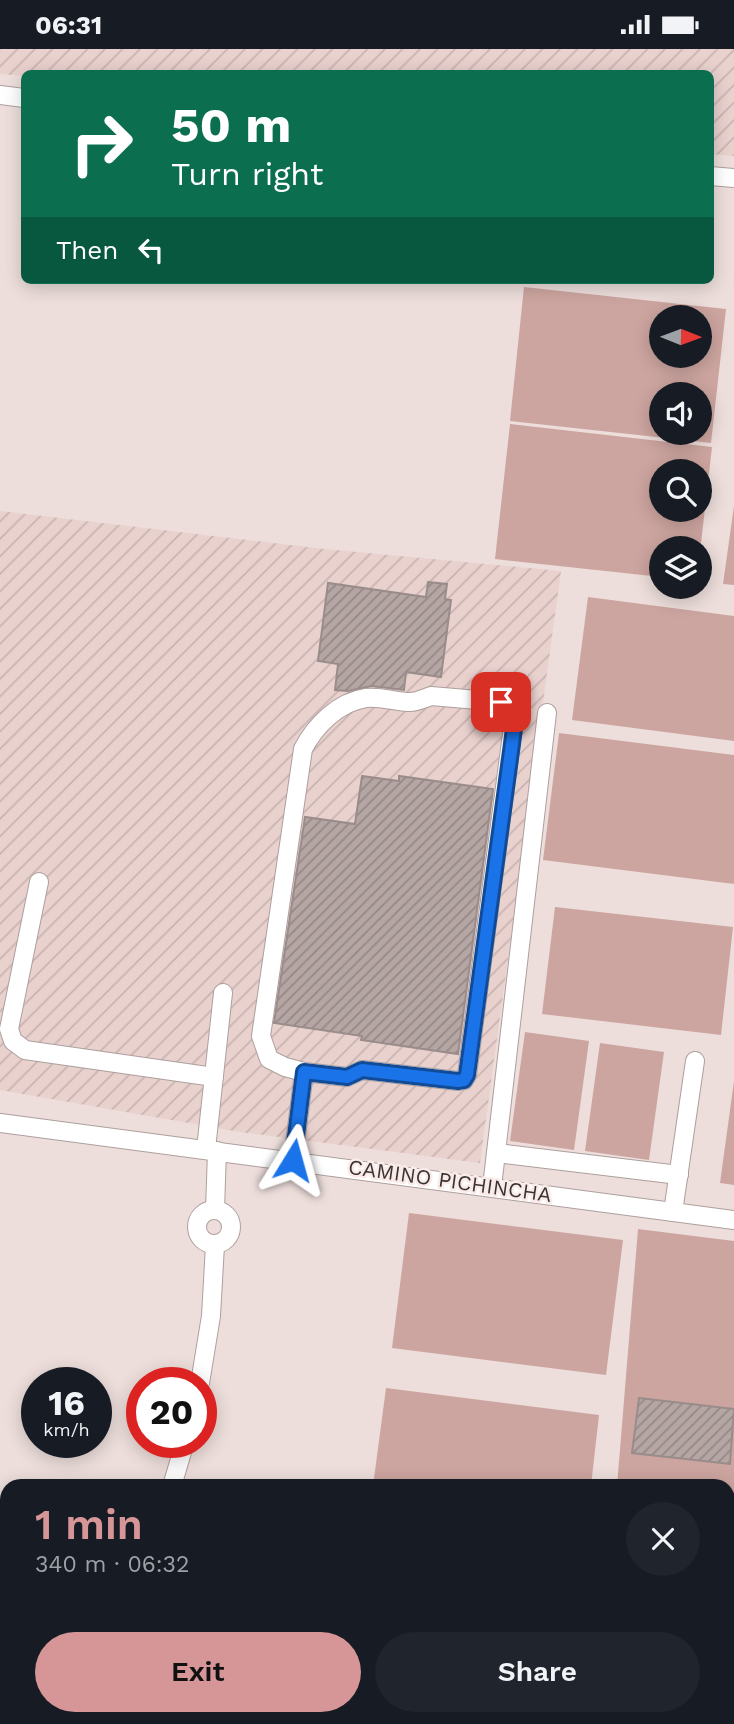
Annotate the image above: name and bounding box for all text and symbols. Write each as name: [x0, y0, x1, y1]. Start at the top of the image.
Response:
text: 06:31: [35, 10, 102, 40]
text: 50 m: [171, 96, 291, 154]
icon: right: [56, 98, 147, 189]
text: Turn right: [171, 155, 323, 193]
icon: left: [132, 231, 170, 269]
text: Then: [56, 235, 118, 265]
north arrow: [649, 305, 712, 367]
map controls: [649, 305, 712, 599]
button: sound: [649, 382, 712, 445]
button: search: [649, 459, 712, 522]
button: layers: [649, 536, 712, 599]
pin: [471, 672, 531, 732]
icon: arrive: [482, 683, 520, 721]
position arrow: [256, 1123, 330, 1197]
street label: CAMINO PICHINCHA: [347, 1154, 553, 1207]
speed limit sign: 20: [126, 1367, 217, 1458]
text: 16: [48, 1382, 85, 1424]
text: km/h: [43, 1419, 90, 1440]
text: 1 min: [35, 1500, 143, 1549]
button: close: [626, 1502, 700, 1576]
text: 340 m · 06:32: [35, 1551, 189, 1578]
button: Exit: [35, 1632, 361, 1712]
button: Share: [375, 1632, 700, 1712]

